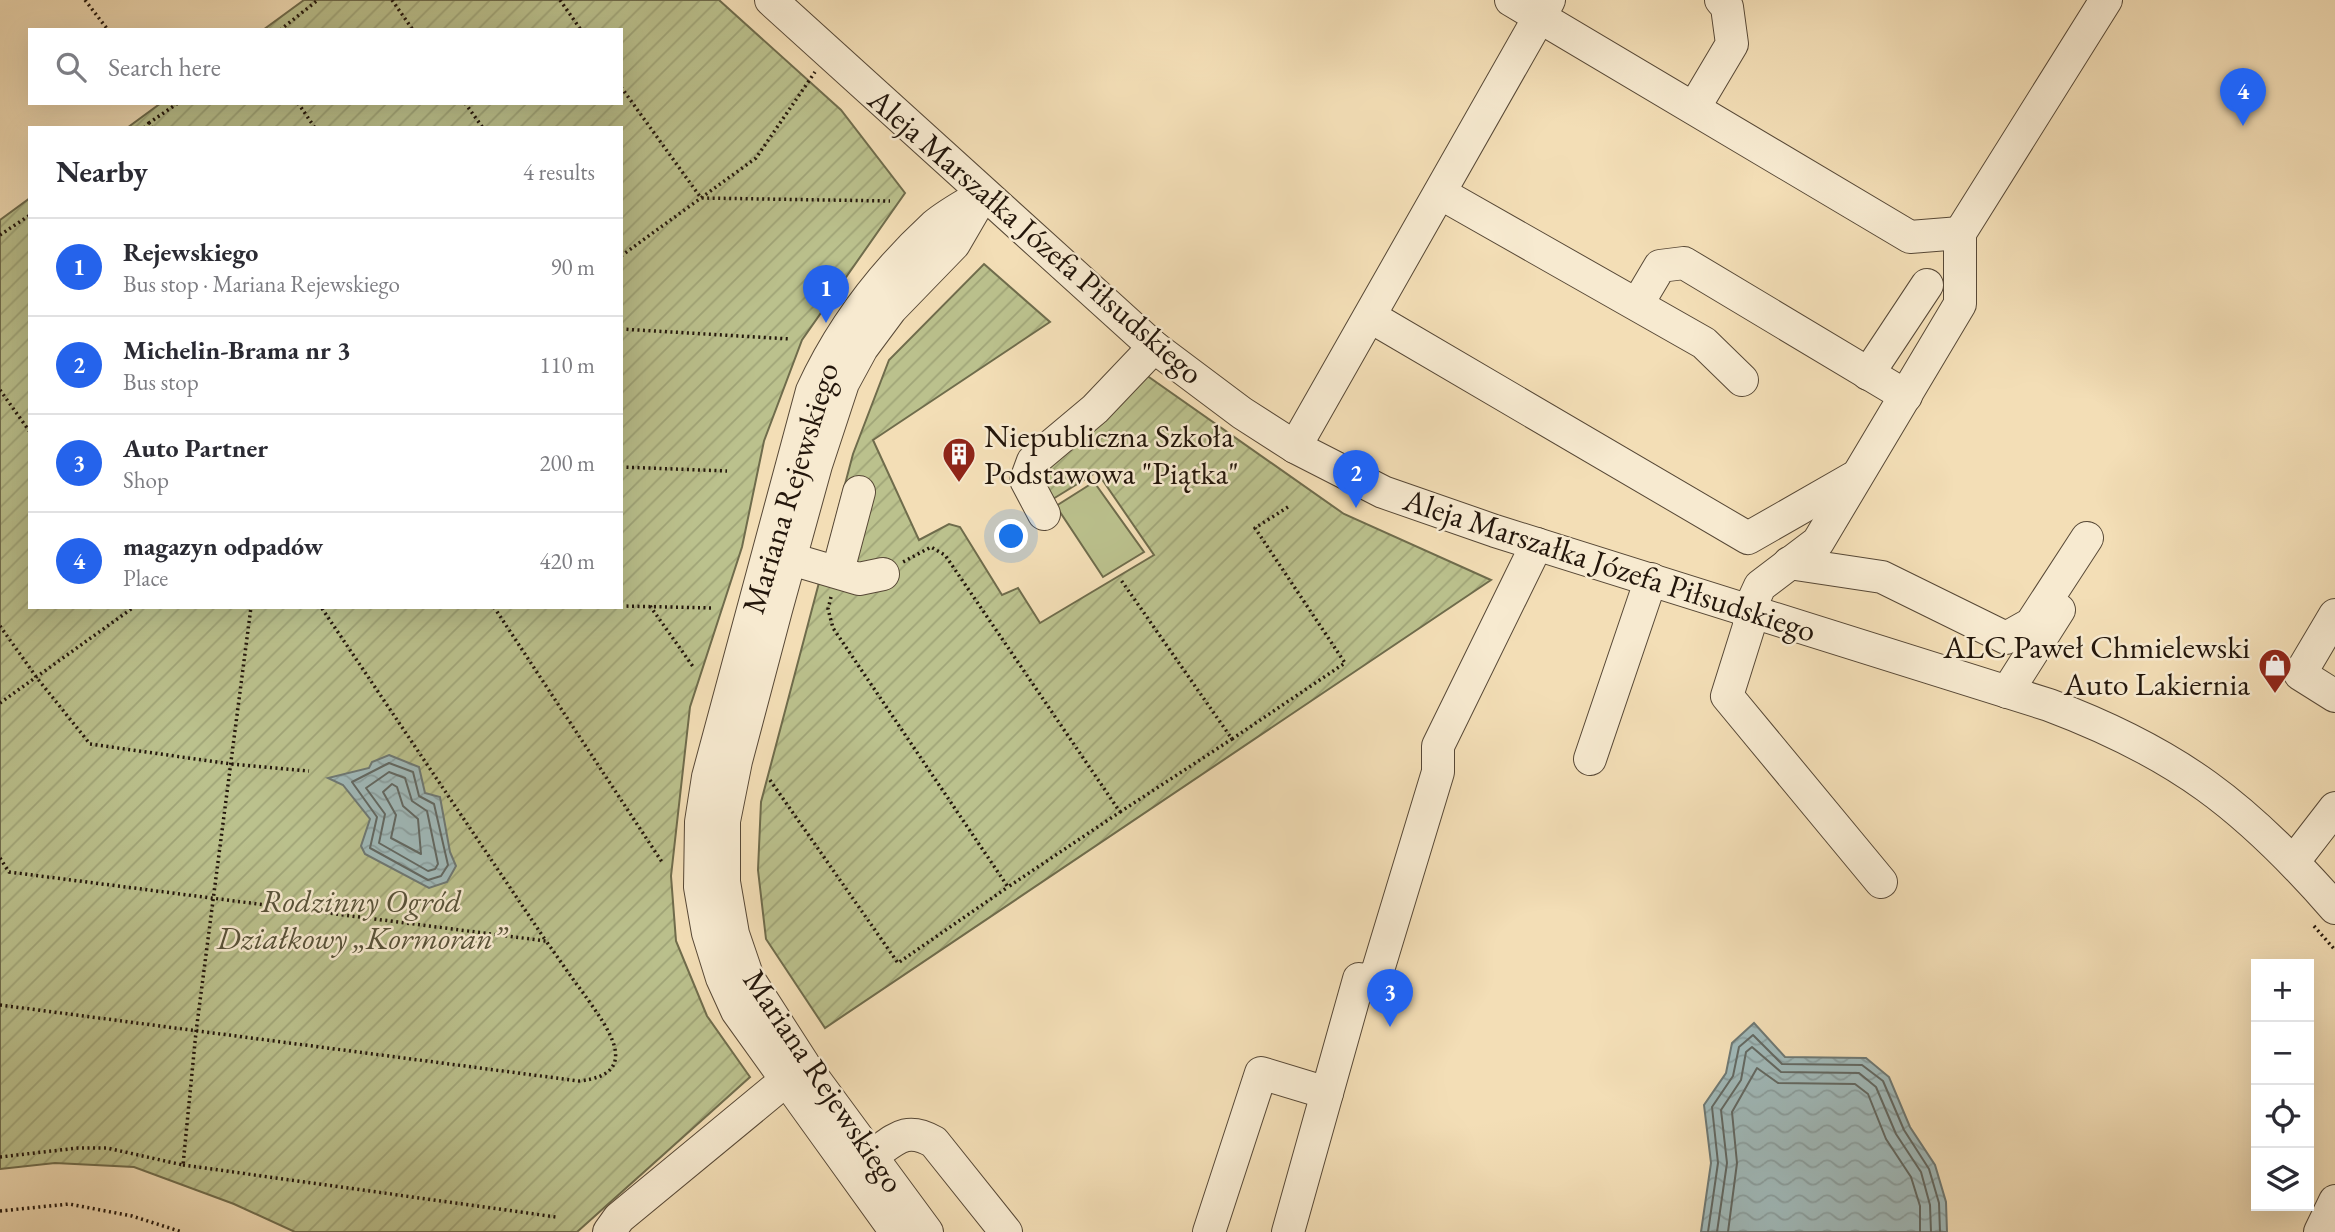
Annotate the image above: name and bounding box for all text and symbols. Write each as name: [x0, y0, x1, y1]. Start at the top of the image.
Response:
search box: [28, 28, 623, 105]
icon: search: [52, 48, 90, 86]
text: Search here: [108, 50, 221, 84]
pin: 4: [2220, 68, 2266, 126]
street label: Aleja Marszałka Józefa Piłsudskiego: [859, 78, 1213, 393]
text: Nearby: [56, 152, 148, 191]
text: 4 results: [523, 157, 595, 187]
text: Rejewskiego: [123, 235, 258, 269]
text: 1: [73, 252, 85, 282]
text: 90 m: [550, 252, 595, 282]
pin: 1: [803, 265, 849, 323]
text: Bus stop · Mariana Rejewskiego: [123, 269, 400, 299]
text: Michelin-Brama nr 3: [123, 333, 351, 367]
text: 2: [73, 350, 85, 380]
text: 110 m: [539, 350, 595, 380]
street label: Mariana Rejewskiego: [732, 357, 848, 619]
text: Bus stop: [123, 367, 199, 397]
place label: Niepubliczna Szkoła Podstawowa "Piątka": [984, 415, 1239, 494]
text: Auto Partner: [123, 431, 268, 465]
building icon: Niepubliczna Szkoła Podstawowa "Piątka": [940, 435, 978, 484]
text: 3: [73, 448, 85, 478]
text: 200 m: [539, 448, 595, 478]
pin: 2: [1333, 450, 1379, 508]
text: Shop: [123, 465, 169, 495]
street label: Aleja Marszałka Józefa Piłsudskiego: [1397, 478, 1822, 652]
your location: [994, 519, 1028, 553]
text: magazyn odpadów: [123, 529, 323, 563]
text: 4: [73, 546, 85, 576]
text: 420 m: [539, 546, 595, 576]
text: Place: [123, 563, 168, 593]
place label: ALC Paweł Chmielewski Auto Lakiernia: [1942, 626, 2250, 705]
shop icon: ALC Paweł Chmielewski Auto Lakiernia: [2256, 646, 2294, 695]
park label: Rodzinny Ogród Działkowy „Kormoran”: [216, 880, 509, 959]
map controls: [2251, 959, 2314, 1211]
button: +: [2251, 959, 2314, 1022]
street label: Mariana Rejewskiego: [734, 961, 914, 1201]
pin: 3: [1367, 969, 1413, 1027]
button: −: [2251, 1022, 2314, 1085]
button: locate: [2251, 1085, 2314, 1148]
button: layers: [2251, 1148, 2314, 1211]

